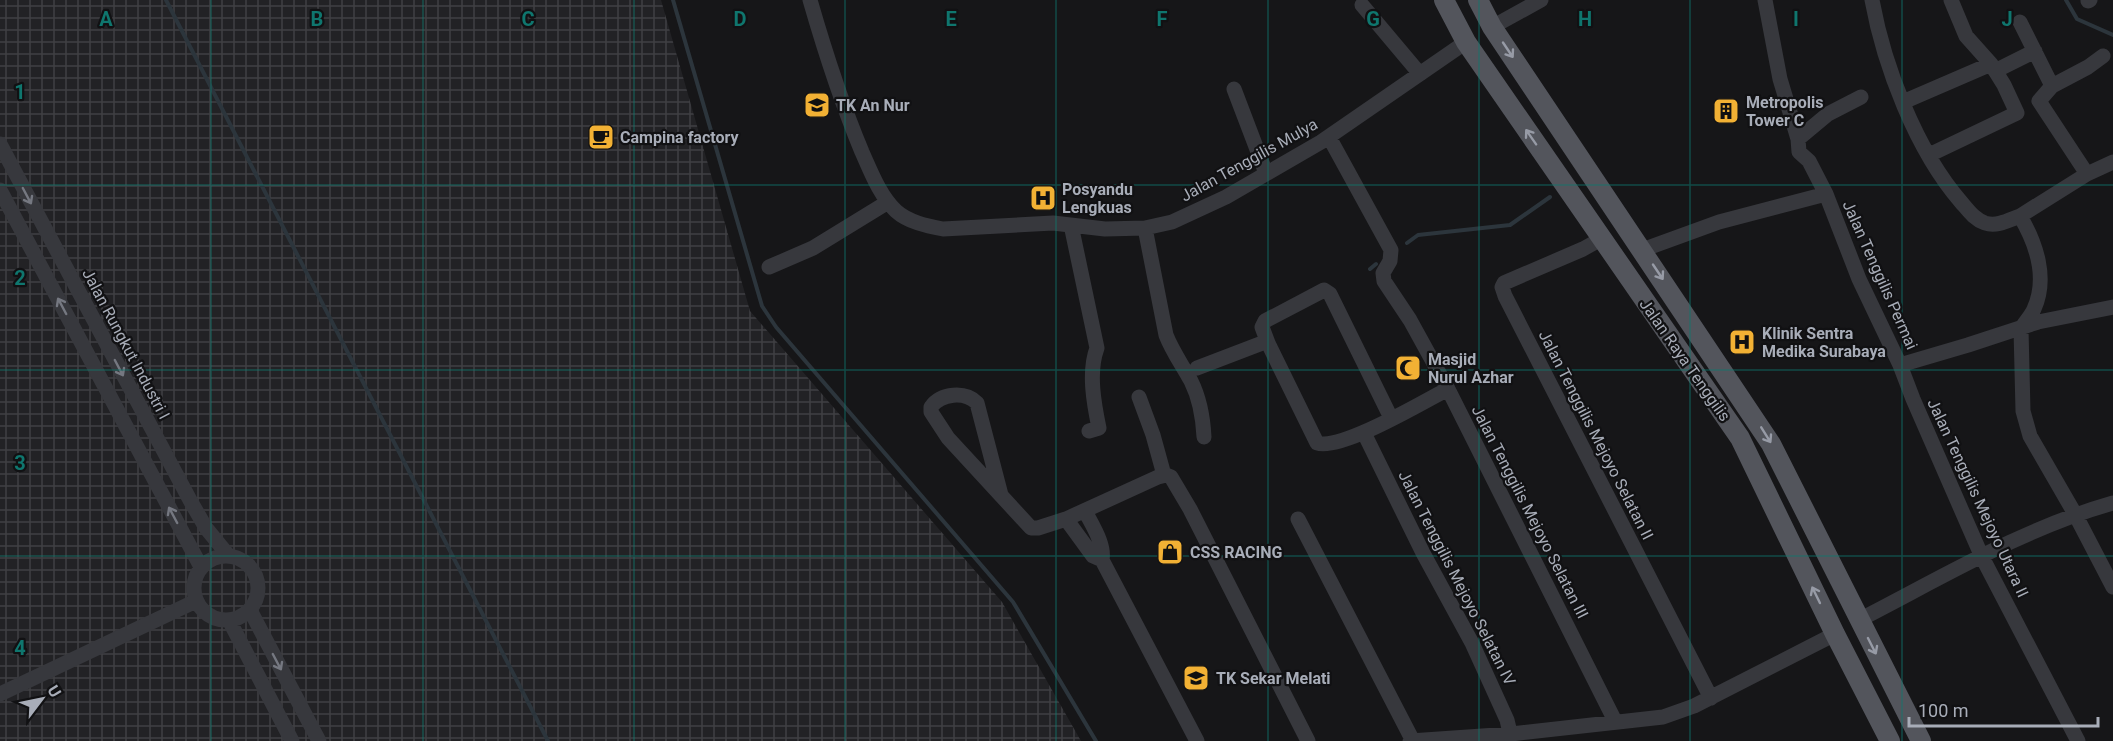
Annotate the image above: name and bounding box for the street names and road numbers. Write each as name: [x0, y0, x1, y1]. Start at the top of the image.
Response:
street label: Jalan Tenggilis Mulya: [1177, 115, 1321, 205]
street label: Jalan Tenggilis Permai: [1839, 198, 1921, 352]
street label: Jalan Rungkut Industri I: [78, 265, 174, 423]
street label: Jalan Raya Tenggilis: [1636, 295, 1734, 425]
street label: Jalan Tenggilis Mejoyo Selatan II: [1535, 327, 1657, 543]
street label: Jalan Tenggilis Mejoyo Utara II: [1923, 396, 2033, 600]
street label: Jalan Tenggilis Mejoyo Selatan III: [1468, 402, 1592, 622]
street label: Jalan Tenggilis Mejoyo Selatan IV: [1394, 468, 1520, 688]

